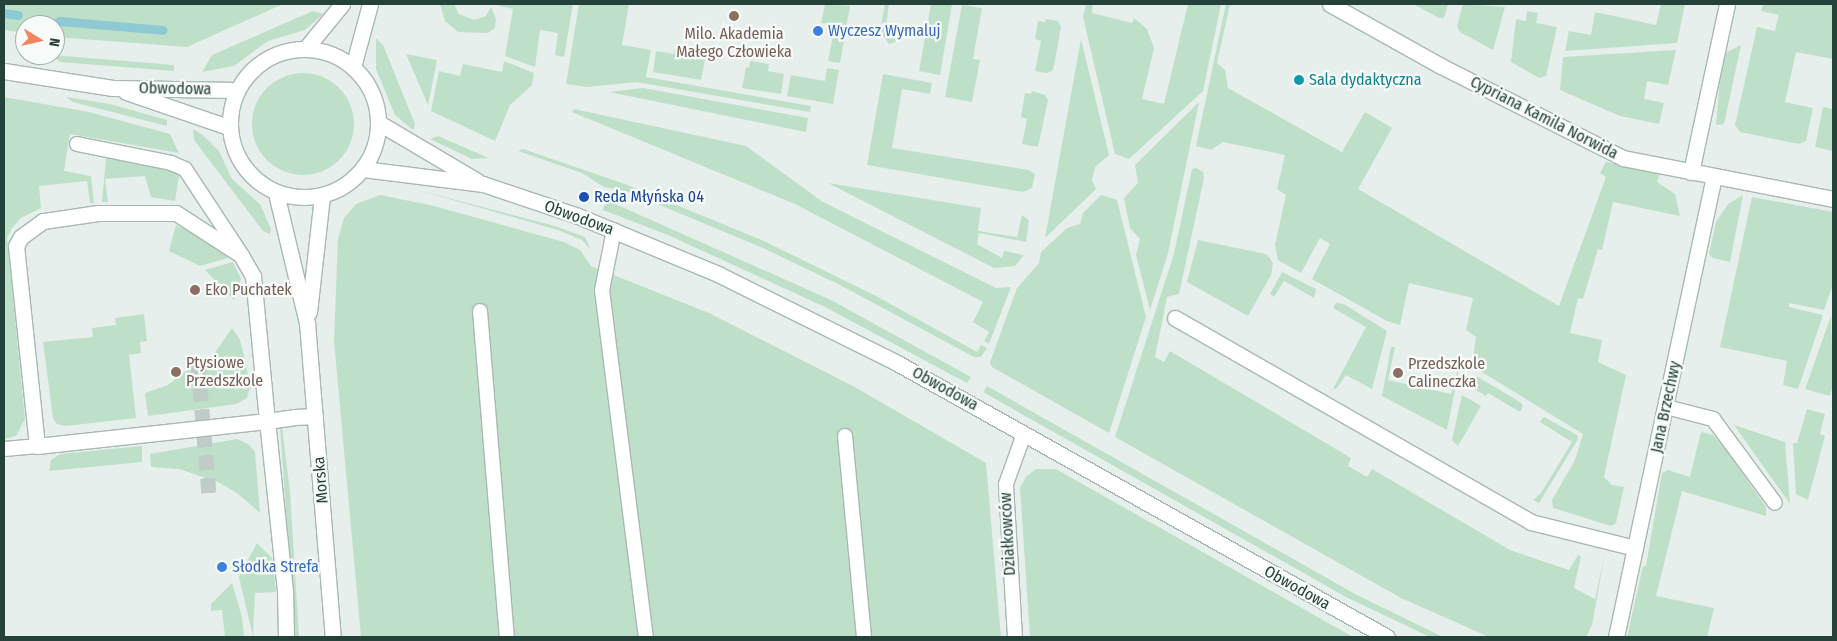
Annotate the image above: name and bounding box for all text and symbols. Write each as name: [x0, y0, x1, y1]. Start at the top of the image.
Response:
marker: Milo. Akademia Małego Człowieka: [728, 10, 740, 22]
north arrow: [15, 15, 65, 65]
place label: Wyczesz Wymaluj: [828, 21, 941, 41]
place label: Milo. Akademia Małego Człowieka: [676, 24, 792, 62]
marker: Wyczesz Wymaluj: [812, 25, 824, 37]
text: N: [45, 37, 63, 48]
place label: Sala dydaktyczna: [1309, 70, 1422, 90]
street label: Cypriana Kamila Norwida: [1467, 72, 1621, 164]
marker: Sala dydaktyczna: [1293, 74, 1305, 86]
street label: Obwodowa: [139, 79, 211, 99]
place label: Reda Młyńska 04: [594, 187, 704, 207]
marker: Reda Młyńska 04: [578, 191, 590, 203]
street label: Obwodowa: [542, 197, 616, 239]
place label: Eko Puchatek: [205, 280, 292, 300]
marker: Eko Puchatek: [189, 284, 201, 296]
place label: Ptysiowe Przedszkole: [186, 353, 263, 391]
place label: Przedszkole Calineczka: [1408, 354, 1485, 392]
street label: Jana Brzechwy: [1647, 359, 1685, 455]
street label: Obwodowa: [909, 363, 981, 415]
marker: Ptysiowe Przedszkole: [170, 366, 182, 378]
marker: Przedszkole Calineczka: [1392, 367, 1404, 379]
street label: Morska: [309, 456, 333, 504]
street label: Działkowców: [996, 492, 1020, 576]
place label: Słodka Strefa: [232, 557, 319, 577]
marker: Słodka Strefa: [216, 561, 228, 573]
street label: Obwodowa: [1261, 562, 1333, 614]

